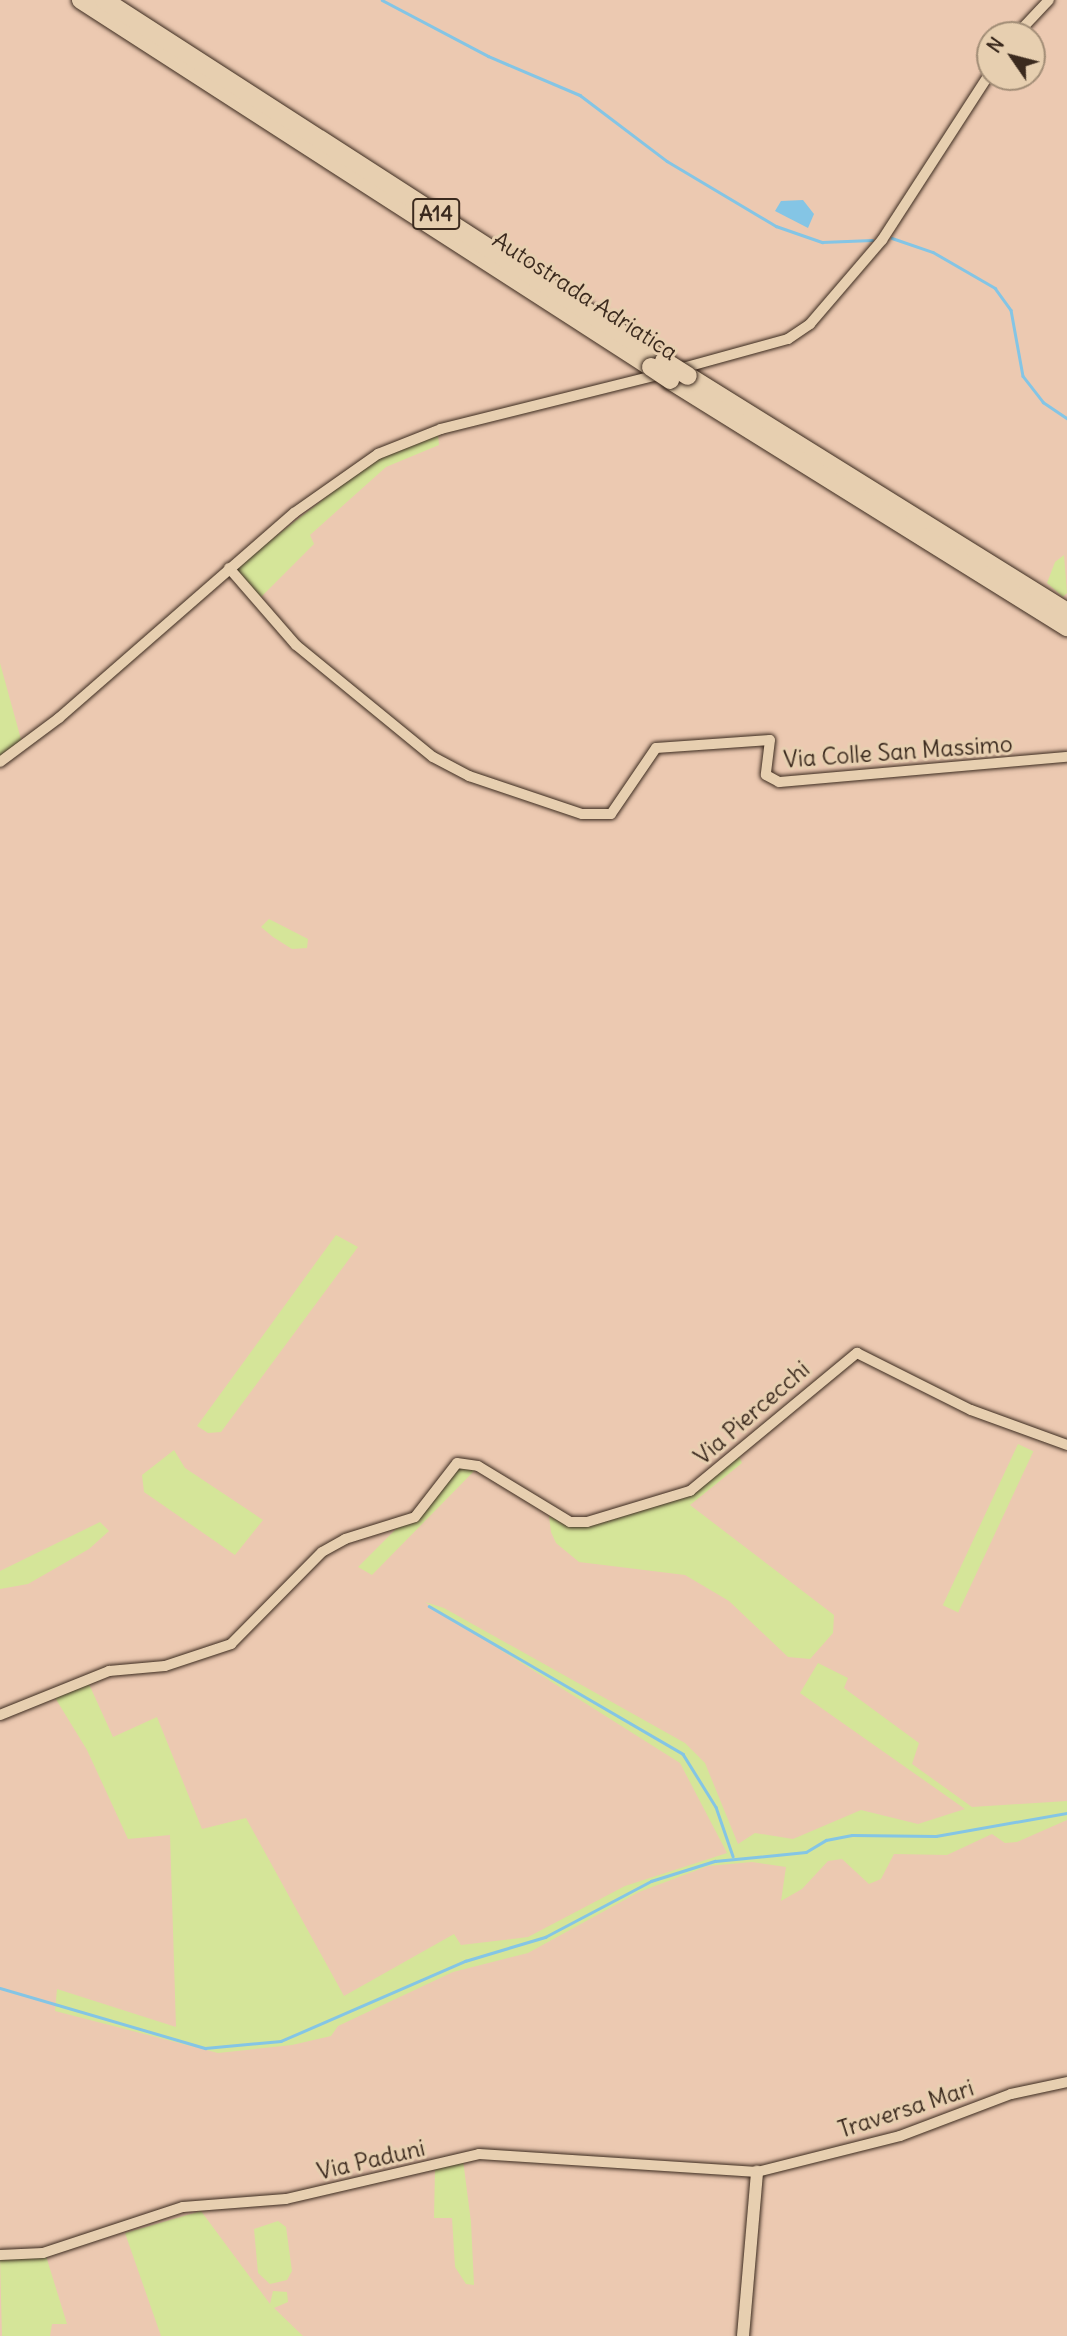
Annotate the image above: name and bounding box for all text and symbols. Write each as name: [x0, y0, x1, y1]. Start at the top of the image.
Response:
north arrow: [976, 21, 1046, 91]
text: N: [982, 33, 1009, 57]
road number: A14: [412, 196, 460, 232]
street label: Autostrada Adriatica: [487, 226, 683, 366]
street label: Via Colle San Massimo: [782, 730, 1014, 774]
street label: Via Piercecchi: [689, 1355, 815, 1471]
street label: Traversa Mari: [835, 2074, 977, 2144]
street label: Via Paduni: [314, 2134, 428, 2186]

